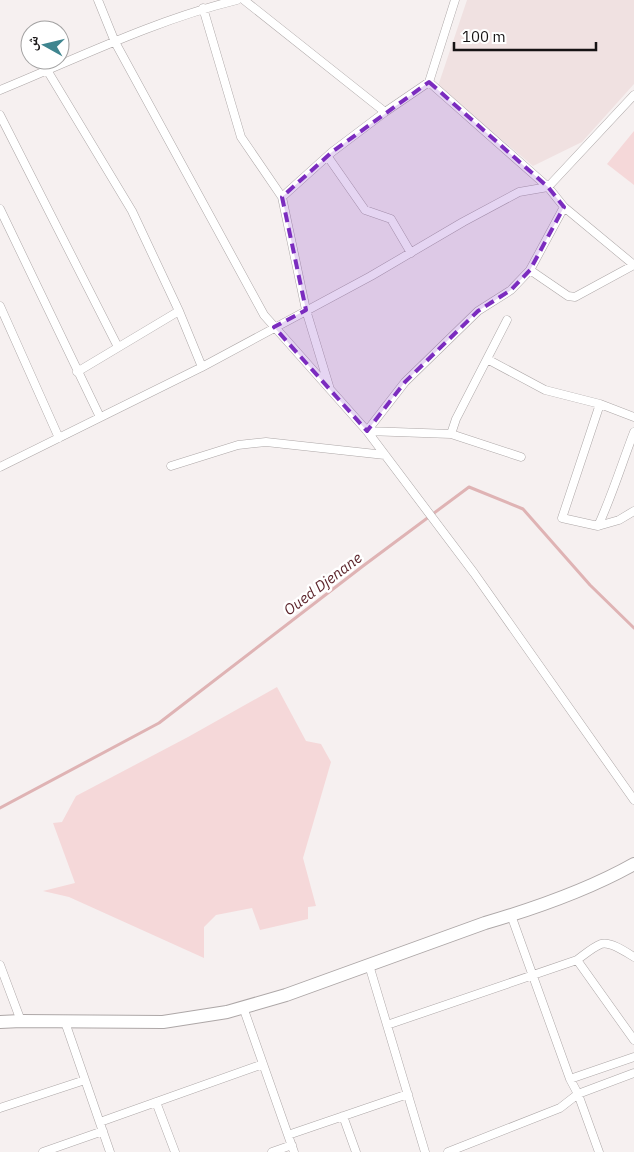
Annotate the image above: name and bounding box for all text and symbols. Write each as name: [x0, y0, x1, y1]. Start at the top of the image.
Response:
north arrow: [20, 20, 70, 70]
scale bar: [454, 20, 596, 52]
text: 100 m: [462, 27, 506, 46]
text: ش: [22, 34, 42, 52]
water label: Oued Djenane: [280, 548, 366, 619]

